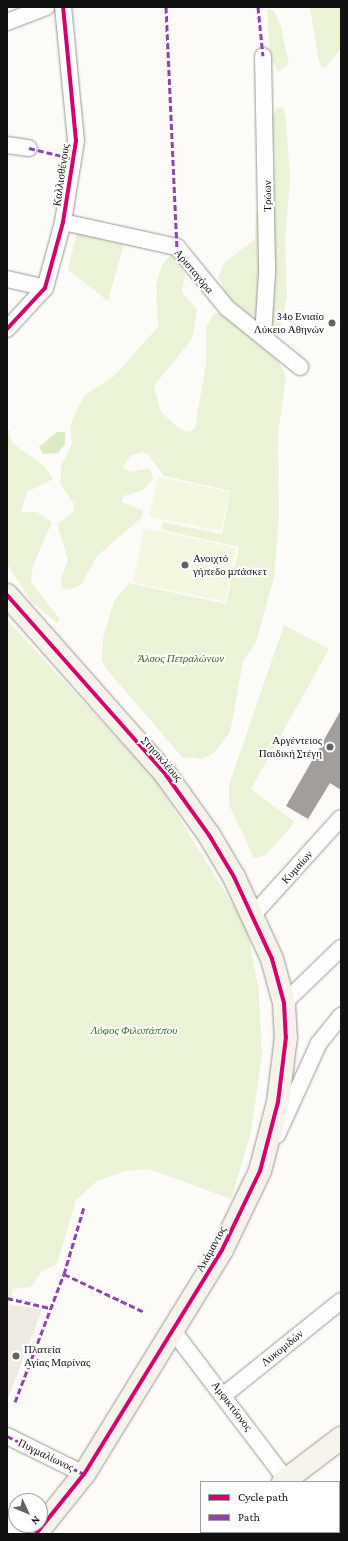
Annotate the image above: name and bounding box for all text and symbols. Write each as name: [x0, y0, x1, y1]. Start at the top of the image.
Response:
street label: Καλλισθένους: [50, 143, 72, 207]
street label: Τρώων: [260, 180, 274, 212]
street label: Αρισταγόρα: [172, 246, 216, 296]
place label: 34ο Ενιαίο Λύκειο Αθηνών: [254, 310, 324, 336]
marker: 34ο Ενιαίο Λύκειο Αθηνών: [327, 318, 337, 328]
place label: Ανοιχτό γήπεδο μπάσκετ: [193, 552, 267, 578]
marker: Ανοιχτό γήπεδο μπάσκετ: [180, 560, 190, 570]
park label: Άλσος Πετραλώνων: [138, 651, 224, 665]
street label: Στησικλέους: [139, 734, 185, 784]
place label: Αργέντειος Παιδική Στέγη: [259, 734, 322, 760]
marker: Αργέντειος Παιδική Στέγη: [325, 742, 335, 752]
street label: Κυμαίων: [279, 848, 315, 886]
park label: Λόφος Φιλοπάππου: [91, 1023, 177, 1037]
street label: Ακάμαντος: [193, 1224, 229, 1274]
street label: Λυκομιδών: [258, 1327, 306, 1369]
place label: Πλατεία Αγίας Μαρίνας: [24, 1343, 90, 1369]
marker: Πλατεία Αγίας Μαρίνας: [11, 1351, 21, 1361]
street label: Αμφικτύονος: [209, 1379, 255, 1433]
street label: Πυγμαλίωνος: [16, 1436, 76, 1474]
legend: [200, 1481, 340, 1533]
text: Cycle path: [238, 1490, 288, 1504]
north arrow: [8, 1493, 48, 1533]
text: Path: [238, 1510, 260, 1524]
text: N: [29, 1514, 43, 1528]

